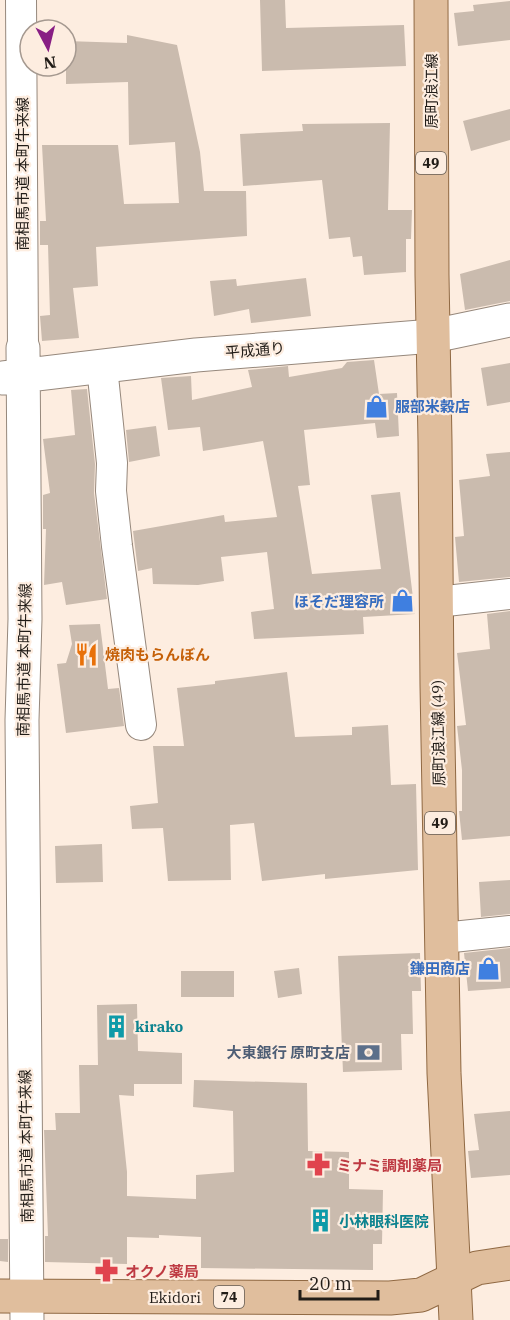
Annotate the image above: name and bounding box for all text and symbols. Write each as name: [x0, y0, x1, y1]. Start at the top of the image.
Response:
north arrow: [18, 18, 78, 78]
text: N: [42, 52, 57, 74]
street label: 原町浪江線: [422, 53, 441, 129]
street label: 南相馬市道 本町牛来線: [13, 97, 32, 251]
road number: 49: [416, 152, 446, 174]
street label: 平成通り: [224, 338, 286, 362]
shop icon: 服部米穀店: [364, 393, 390, 419]
place label: 服部米穀店: [395, 397, 470, 416]
street label: 南相馬市道 本町牛来線: [13, 583, 35, 737]
shop icon: ほそだ理容所: [389, 588, 415, 614]
place label: ほそだ理容所: [294, 592, 384, 611]
restaurant icon: 焼肉もらんぼん: [74, 641, 100, 667]
place label: 焼肉もらんぼん: [105, 645, 210, 664]
street label: 原町浪江線 (49): [428, 680, 448, 786]
road number: 49: [425, 812, 455, 834]
shop icon: 鎌田商店: [475, 955, 501, 981]
place label: 鎌田商店: [409, 959, 470, 978]
building icon: kirako: [104, 1013, 130, 1039]
place label: kirako: [135, 1017, 183, 1036]
bank icon: 大東銀行 原町支店: [355, 1039, 381, 1065]
place label: 大東銀行 原町支店: [227, 1043, 350, 1062]
street label: 南相馬市道 本町牛来線: [15, 1069, 37, 1223]
pharmacy icon: ミナミ調剤薬局: [306, 1152, 332, 1178]
place label: ミナミ調剤薬局: [337, 1156, 442, 1175]
building icon: 小林眼科医院: [308, 1208, 334, 1234]
place label: 小林眼科医院: [339, 1212, 429, 1231]
pharmacy icon: オクノ薬局: [94, 1258, 120, 1284]
place label: オクノ薬局: [125, 1262, 199, 1281]
scale bar: [300, 1263, 378, 1301]
text: 20 m: [309, 1272, 352, 1295]
road number: 74: [214, 1286, 244, 1308]
street label: Ekidori: [149, 1288, 201, 1307]

